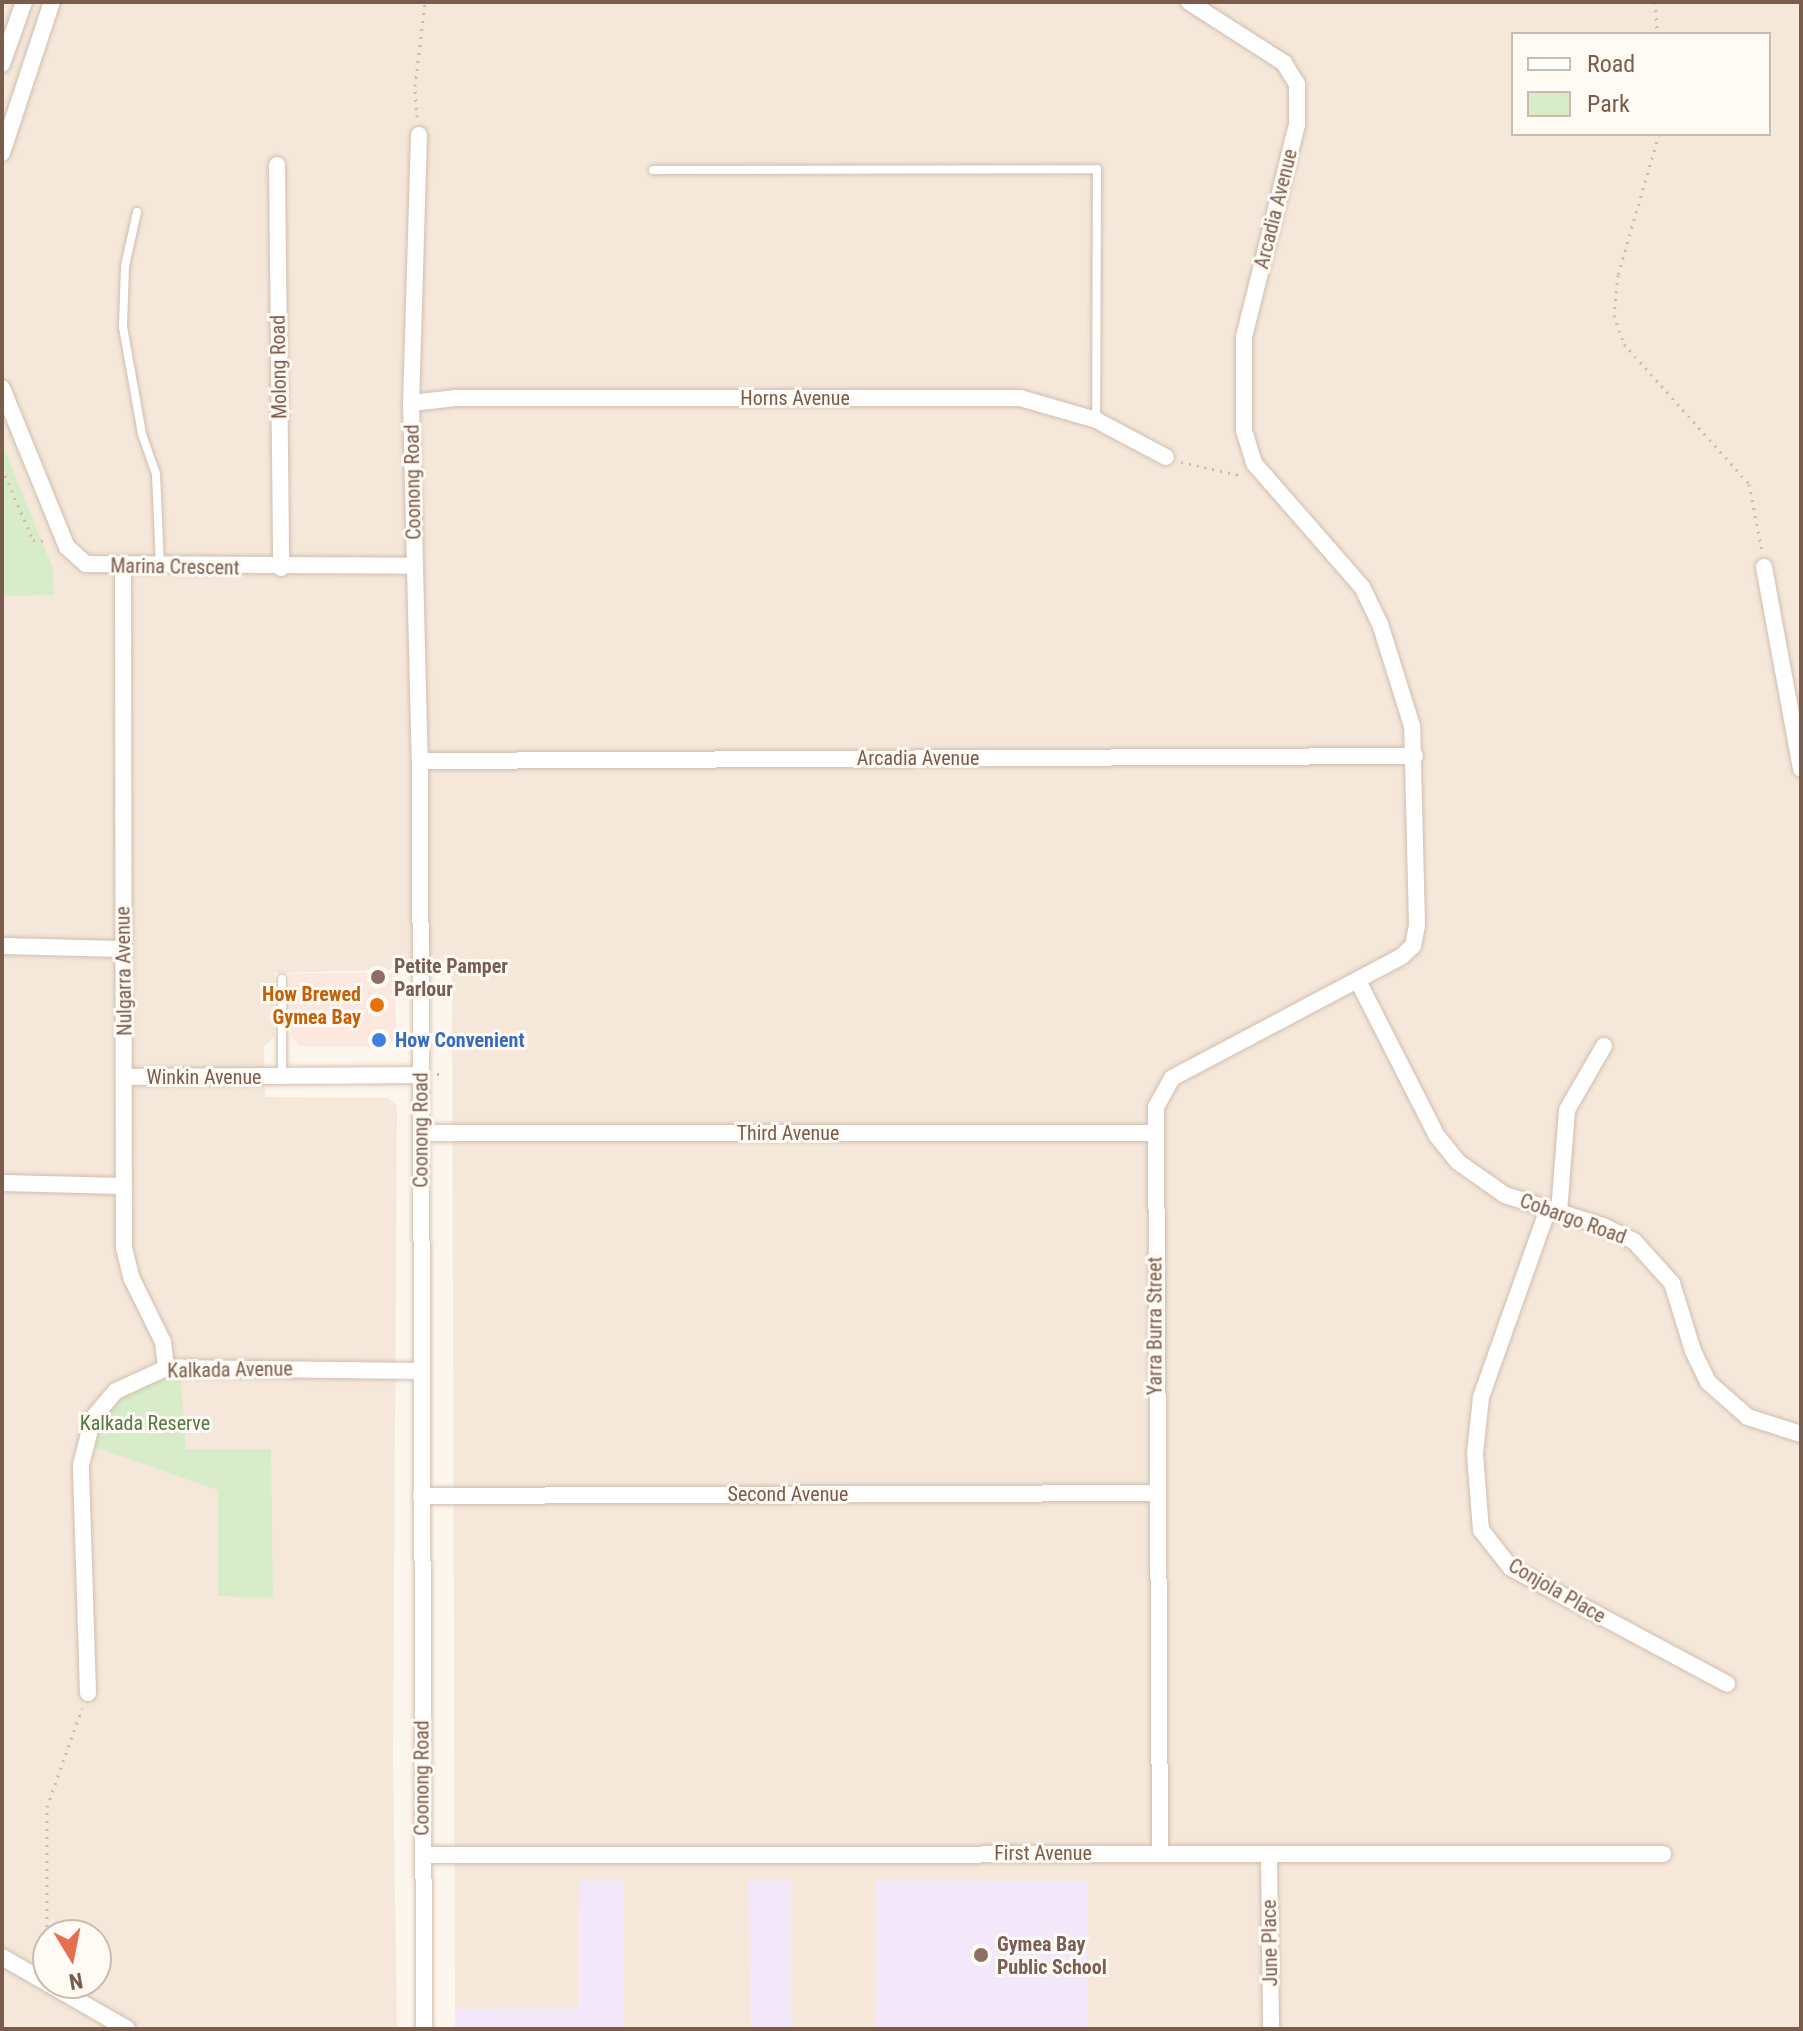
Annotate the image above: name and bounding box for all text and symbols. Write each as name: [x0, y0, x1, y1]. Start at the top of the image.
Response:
legend: [1511, 32, 1771, 136]
text: Road: [1587, 50, 1635, 78]
text: Park: [1587, 90, 1630, 118]
street label: Arcadia Avenue: [1250, 147, 1302, 271]
street label: Molong Road: [266, 315, 292, 419]
street label: Horns Avenue: [740, 386, 850, 410]
street label: Coonong Road: [400, 424, 426, 540]
street label: Marina Crescent: [110, 554, 240, 580]
street label: Arcadia Avenue: [857, 746, 979, 770]
street label: Nulgarra Avenue: [111, 906, 137, 1036]
place label: Petite Pamper Parlour: [394, 954, 508, 1001]
marker: Petite Pamper Parlour: [369, 968, 387, 986]
place label: How Brewed Gymea Bay: [262, 982, 361, 1029]
marker: How Brewed Gymea Bay: [368, 996, 386, 1014]
place label: How Convenient: [395, 1028, 525, 1052]
marker: How Convenient: [370, 1031, 388, 1049]
street label: Winkin Avenue: [147, 1065, 261, 1089]
street label: Coonong Road: [409, 1072, 433, 1188]
street label: Third Avenue: [737, 1121, 839, 1145]
street label: Cobargo Road: [1517, 1189, 1629, 1249]
street label: Yarra Burra Street: [1143, 1257, 1167, 1395]
street label: Kalkada Avenue: [167, 1357, 293, 1383]
park label: Kalkada Reserve: [80, 1411, 210, 1435]
street label: Second Avenue: [728, 1482, 848, 1506]
street label: Conjola Place: [1504, 1554, 1610, 1628]
street label: Coonong Road: [410, 1720, 434, 1836]
street label: First Avenue: [994, 1841, 1092, 1865]
street label: June Place: [1257, 1899, 1283, 1987]
north arrow: [32, 1919, 112, 1999]
place label: Gymea Bay Public School: [997, 1932, 1107, 1979]
marker: Gymea Bay Public School: [972, 1946, 990, 1964]
text: N: [67, 1968, 85, 1995]

